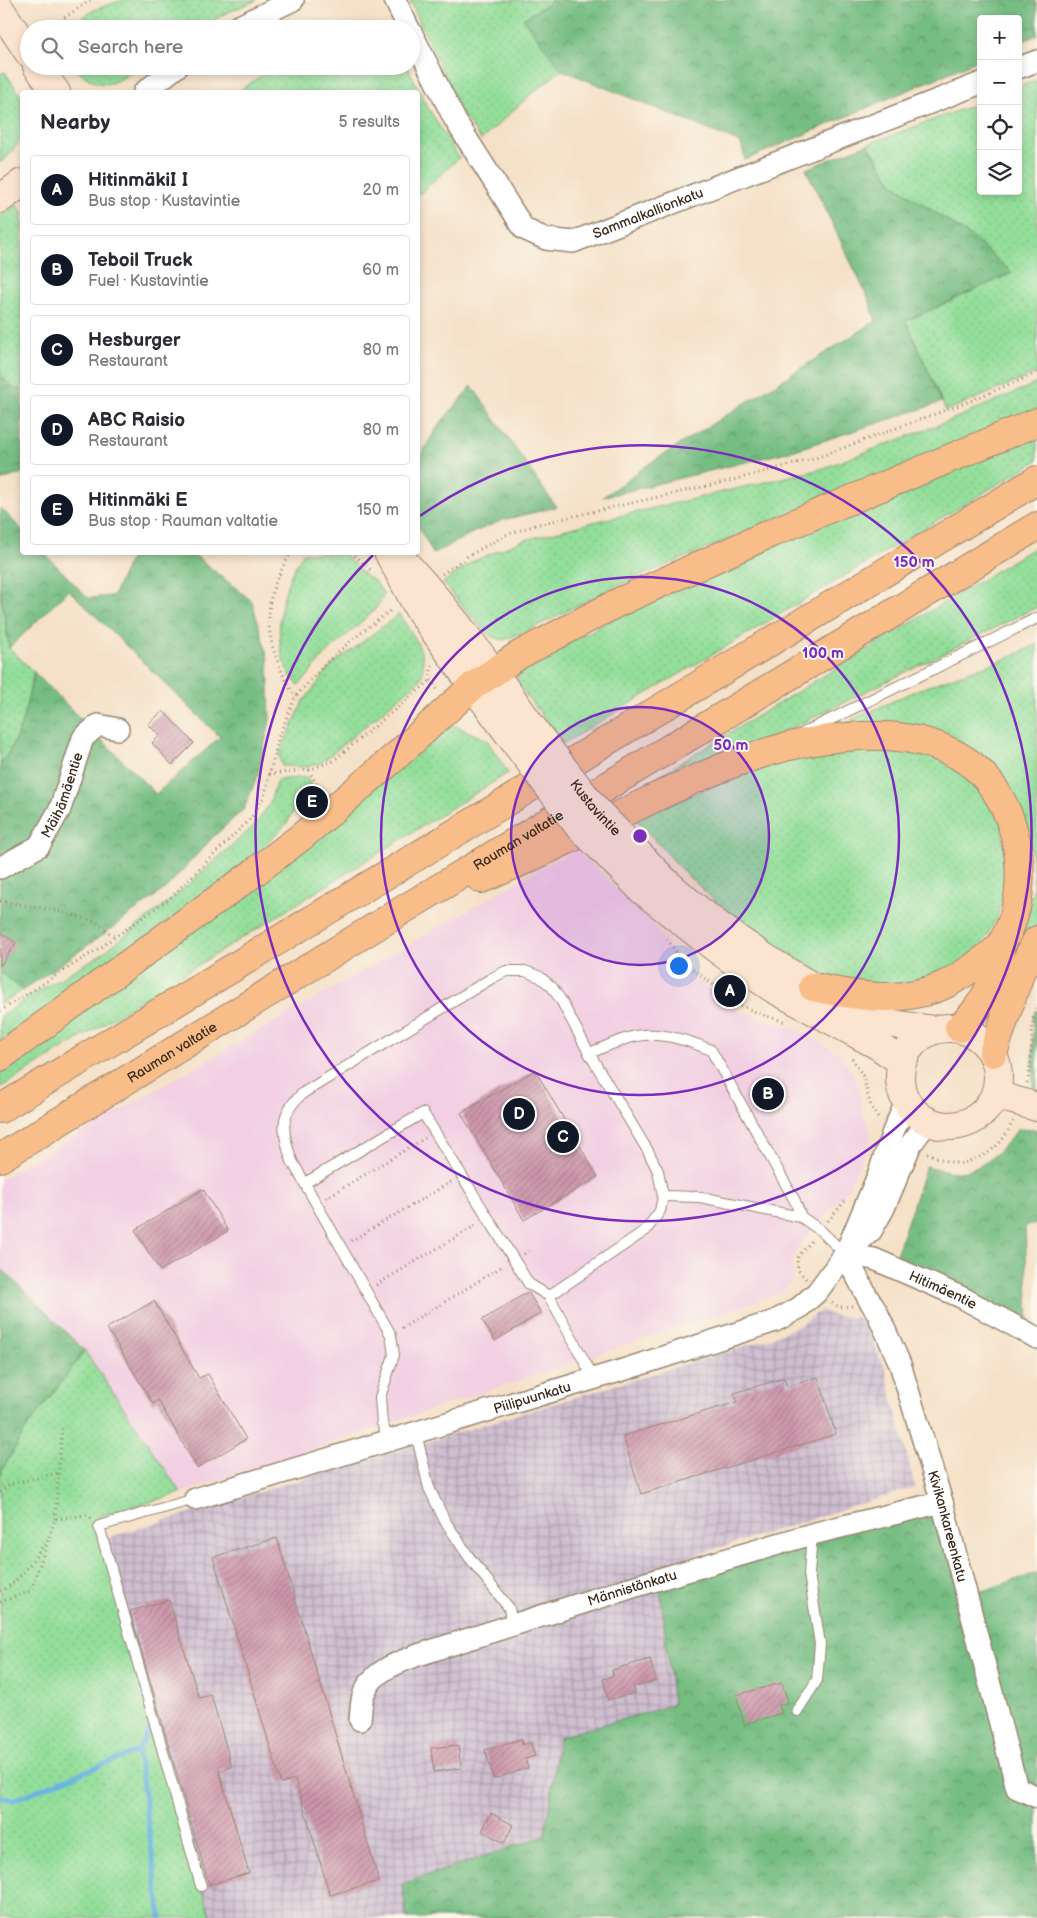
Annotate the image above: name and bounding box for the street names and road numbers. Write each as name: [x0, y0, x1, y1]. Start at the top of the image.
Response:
street label: Sammalkallionkatu: [590, 184, 706, 243]
street label: Mäihämäentie: [37, 750, 87, 841]
street label: Kustavintie: [566, 776, 624, 839]
street label: Rauman valtatie: [470, 807, 567, 874]
street label: Rauman valtatie: [124, 1018, 220, 1087]
street label: Hitimäentie: [906, 1267, 980, 1313]
street label: Piilipuunkatu: [491, 1378, 573, 1418]
street label: Kivikankareenkatu: [924, 1468, 971, 1584]
street label: Männistönkatu: [586, 1566, 679, 1610]

